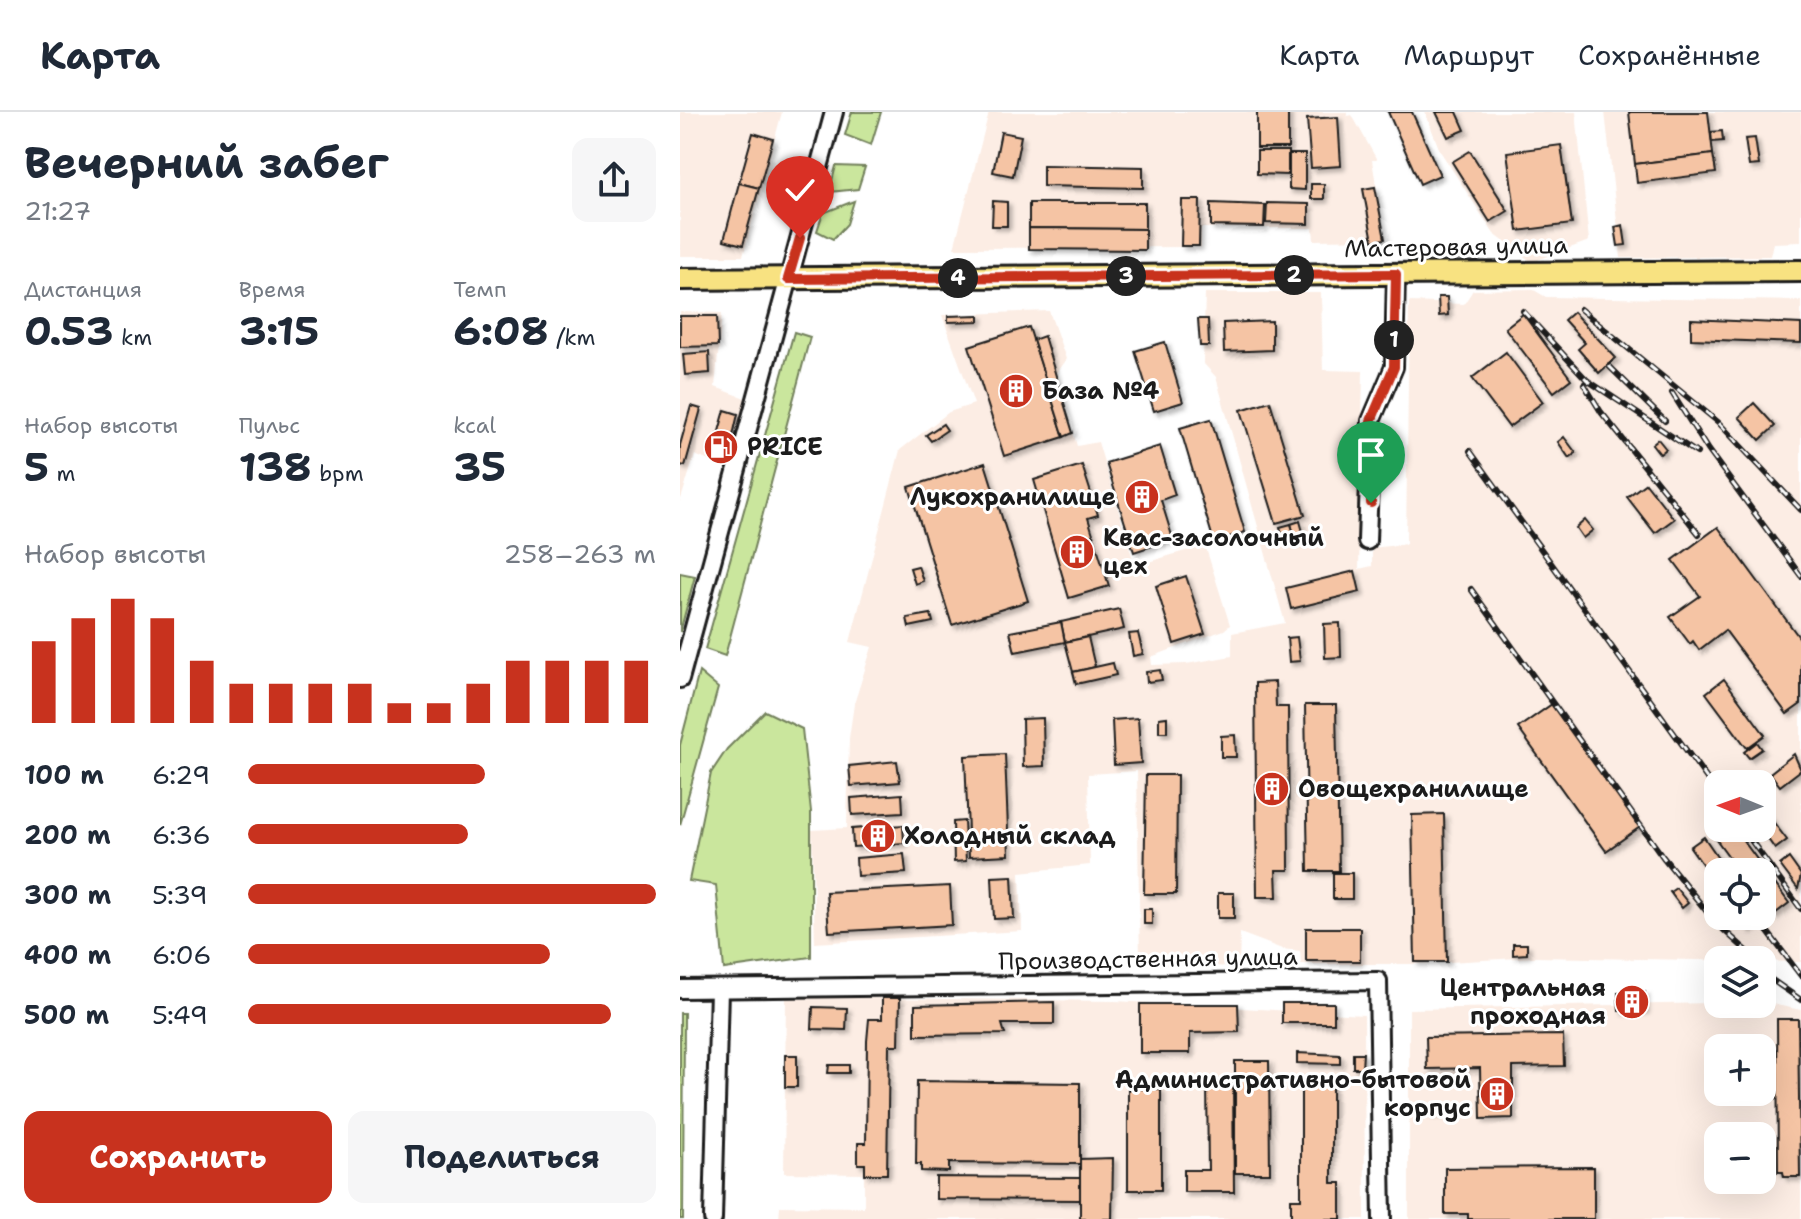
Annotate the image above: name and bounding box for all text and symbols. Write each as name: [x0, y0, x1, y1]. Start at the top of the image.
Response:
text: Карта: [40, 30, 160, 81]
text: Карта: [1279, 36, 1359, 74]
text: Маршрут: [1403, 36, 1534, 74]
text: Сохранённые: [1578, 36, 1761, 74]
text: Вечерний забег: [24, 133, 389, 192]
button: share: [572, 138, 656, 222]
pin: [766, 156, 834, 238]
icon: check: [778, 168, 822, 212]
text: 21:27: [24, 193, 91, 228]
street label: Мастеровая улица: [1344, 229, 1568, 265]
pin: 2: [1274, 255, 1314, 295]
pin: 3: [1106, 256, 1146, 296]
pin: 4: [938, 258, 978, 298]
text: 2: [1286, 260, 1302, 289]
text: 3: [1118, 261, 1134, 290]
text: 4: [950, 263, 966, 292]
text: Дистанция: [24, 275, 142, 304]
text: Время: [239, 275, 306, 304]
text: Темп: [453, 275, 507, 304]
text: 0.53: [24, 304, 113, 358]
text: 3:15: [239, 304, 319, 358]
text: 6:08: [453, 304, 549, 358]
pin: 1: [1374, 320, 1414, 360]
text: km: [113, 323, 152, 352]
text: /km: [549, 323, 595, 352]
text: 1: [1389, 325, 1399, 354]
building icon: База №4: [997, 372, 1035, 410]
place label: База №4: [1042, 375, 1159, 407]
text: Набор высоты: [24, 411, 178, 440]
text: Пульс: [239, 411, 300, 440]
text: kcal: [453, 411, 496, 440]
pin: [1337, 421, 1405, 503]
fuel station icon: PRICE: [702, 428, 740, 466]
place label: PRICE: [747, 431, 823, 463]
icon: arrive: [1349, 433, 1393, 477]
text: 5: [24, 440, 49, 494]
text: 138: [239, 440, 312, 494]
text: 35: [453, 440, 506, 494]
text: m: [49, 459, 75, 488]
text: bpm: [312, 459, 364, 488]
building icon: Лукохранилище: [1123, 478, 1161, 516]
place label: Лукохранилище: [910, 481, 1116, 513]
place label: Квас-засолочный цех: [1103, 522, 1324, 582]
building icon: Квас-засолочный цех: [1058, 533, 1096, 571]
text: Набор высоты: [24, 536, 206, 571]
text: 258–263 m: [503, 536, 656, 571]
text: 100 m: [24, 757, 104, 792]
text: 6:29: [152, 757, 210, 792]
building icon: Овощехранилище: [1253, 770, 1291, 808]
north arrow: [1704, 770, 1776, 842]
map controls: [1704, 770, 1776, 1194]
place label: Овощехранилище: [1298, 773, 1529, 805]
text: 200 m: [24, 817, 111, 852]
text: 6:36: [152, 817, 211, 852]
building icon: Холодный склад: [859, 817, 897, 855]
place label: Холодный склад: [904, 820, 1116, 852]
button: locate: [1704, 858, 1776, 930]
text: 300 m: [24, 877, 111, 912]
text: 5:39: [152, 877, 208, 912]
text: 400 m: [24, 937, 111, 972]
text: 6:06: [152, 937, 211, 972]
street label: Производственная улица: [998, 940, 1298, 978]
button: layers: [1704, 946, 1776, 1018]
place label: Центральная проходная: [1440, 972, 1606, 1032]
building icon: Центральная проходная: [1613, 983, 1651, 1021]
text: 500 m: [24, 997, 109, 1032]
text: 5:49: [152, 997, 208, 1032]
button: +: [1704, 1034, 1776, 1106]
place label: Административно-бытовой корпус: [1115, 1064, 1471, 1124]
building icon: Административно-бытовой корпус: [1478, 1075, 1516, 1113]
button: Сохранить: [24, 1111, 332, 1203]
button: Поделиться: [348, 1111, 656, 1203]
button: −: [1704, 1122, 1776, 1194]

